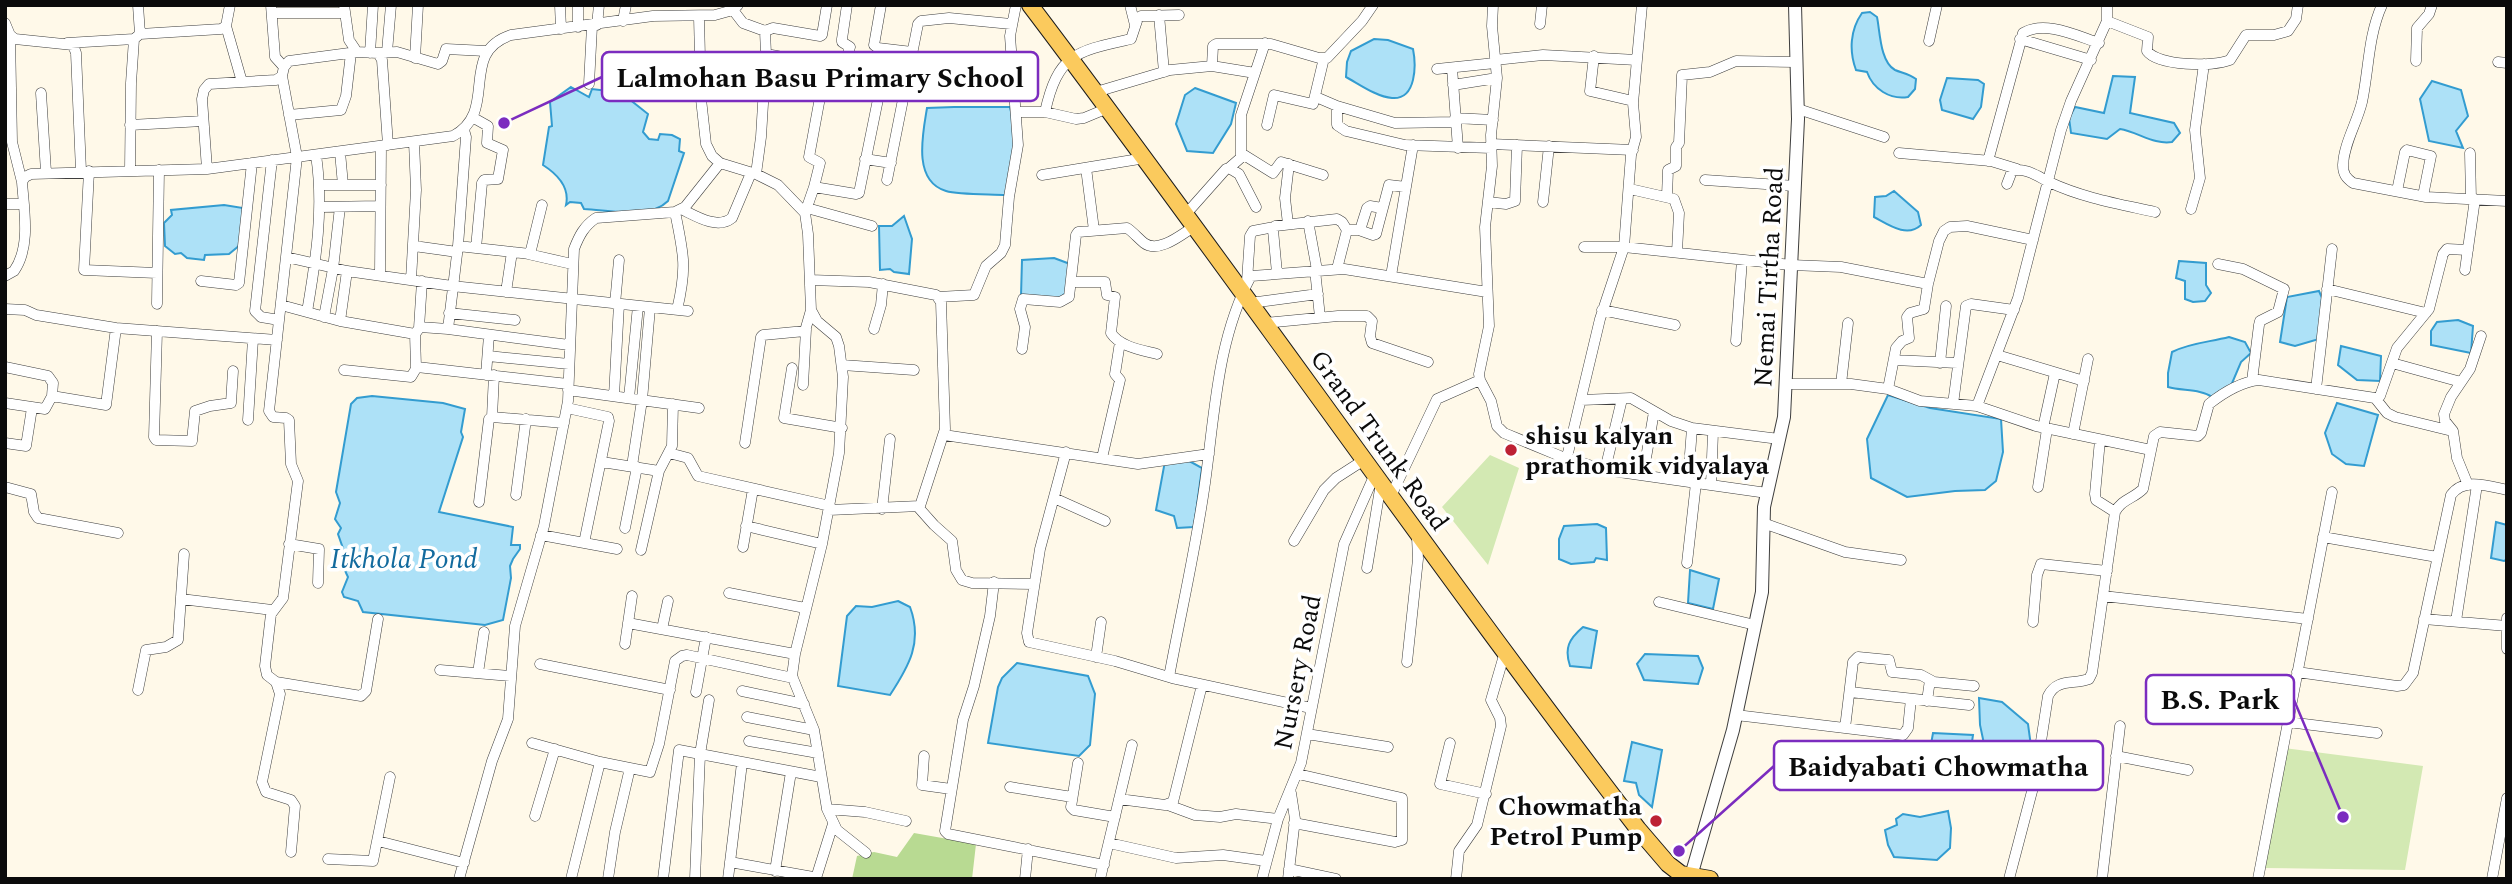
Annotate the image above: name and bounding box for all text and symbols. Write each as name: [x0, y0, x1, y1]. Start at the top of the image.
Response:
callout: Lalmohan Basu Primary School: [602, 52, 1038, 101]
text: Lalmohan Basu Primary School: [616, 57, 1024, 100]
street label: Nemai Tirtha Road: [1743, 166, 1795, 388]
street label: Grand Trunk Road: [1300, 342, 1459, 540]
place label: shisu kalyan prathomik vidyalaya: [1525, 416, 1770, 486]
marker: shisu kalyan prathomik vidyalaya: [1503, 442, 1519, 458]
water label: Itkhola Pond: [330, 538, 478, 581]
street label: Nursery Road: [1263, 591, 1333, 753]
callout: B.S. Park: [2146, 675, 2294, 724]
text: B.S. Park: [2160, 679, 2280, 722]
callout: Baidyabati Chowmatha: [1774, 741, 2103, 790]
text: Baidyabati Chowmatha: [1788, 746, 2089, 789]
place label: Chowmatha Petrol Pump: [1489, 787, 1643, 857]
marker: Chowmatha Petrol Pump: [1648, 813, 1664, 829]

